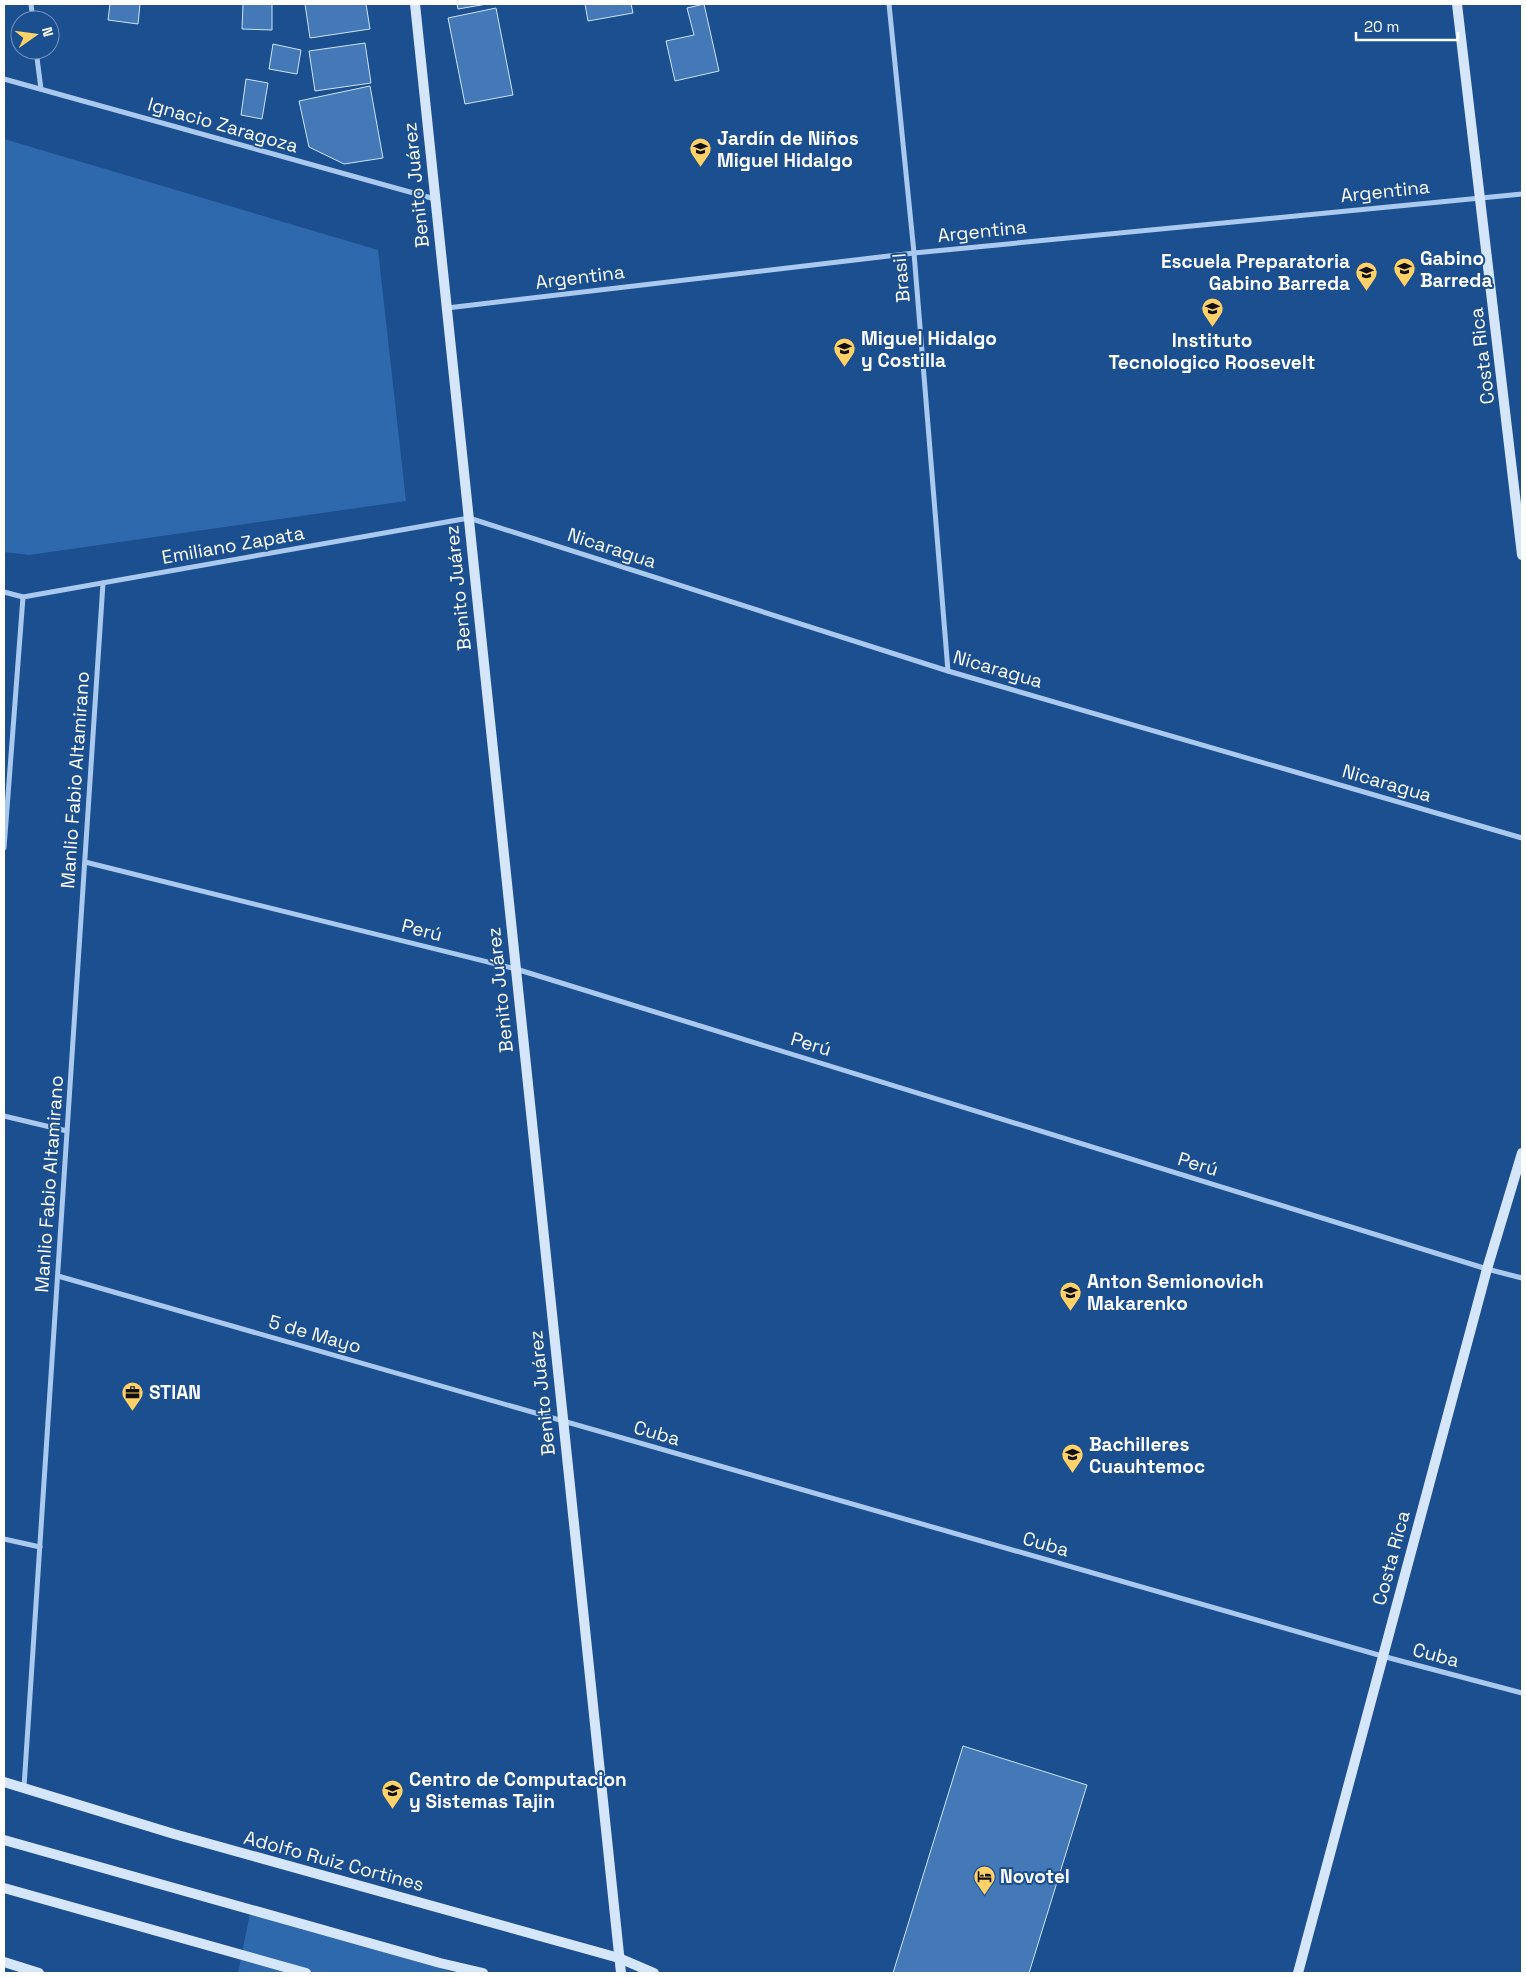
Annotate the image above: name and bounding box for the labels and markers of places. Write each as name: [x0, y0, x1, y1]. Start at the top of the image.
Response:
place label: Jardín de Niños Miguel Hidalgo: [717, 126, 859, 173]
school or university icon: Jardín de Niños Miguel Hidalgo: [689, 137, 713, 168]
place label: Gabino Barreda: [1420, 246, 1492, 293]
place label: Escuela Preparatoria Gabino Barreda: [1161, 249, 1350, 296]
school or university icon: Gabino Barreda: [1392, 257, 1416, 288]
school or university icon: Escuela Preparatoria Gabino Barreda: [1354, 260, 1378, 291]
school or university icon: Instituto Tecnologico Roosevelt: [1200, 297, 1224, 328]
place label: Miguel Hidalgo y Costilla: [861, 326, 997, 373]
place label: Instituto Tecnologico Roosevelt: [1108, 328, 1316, 375]
school or university icon: Miguel Hidalgo y Costilla: [833, 337, 857, 368]
place label: Anton Semionovich Makarenko: [1087, 1269, 1264, 1316]
school or university icon: Anton Semionovich Makarenko: [1059, 1280, 1083, 1311]
office icon: STIAN: [121, 1380, 145, 1411]
place label: STIAN: [149, 1380, 201, 1405]
place label: Bachilleres Cuauhtemoc: [1089, 1432, 1205, 1479]
school or university icon: Bachilleres Cuauhtemoc: [1061, 1443, 1085, 1474]
place label: Centro de Computacion y Sistemas Tajin: [409, 1767, 627, 1814]
school or university icon: Centro de Computacion y Sistemas Tajin: [381, 1778, 405, 1809]
hotel icon: Novotel: [972, 1864, 996, 1895]
place label: Novotel: [1000, 1864, 1070, 1889]

